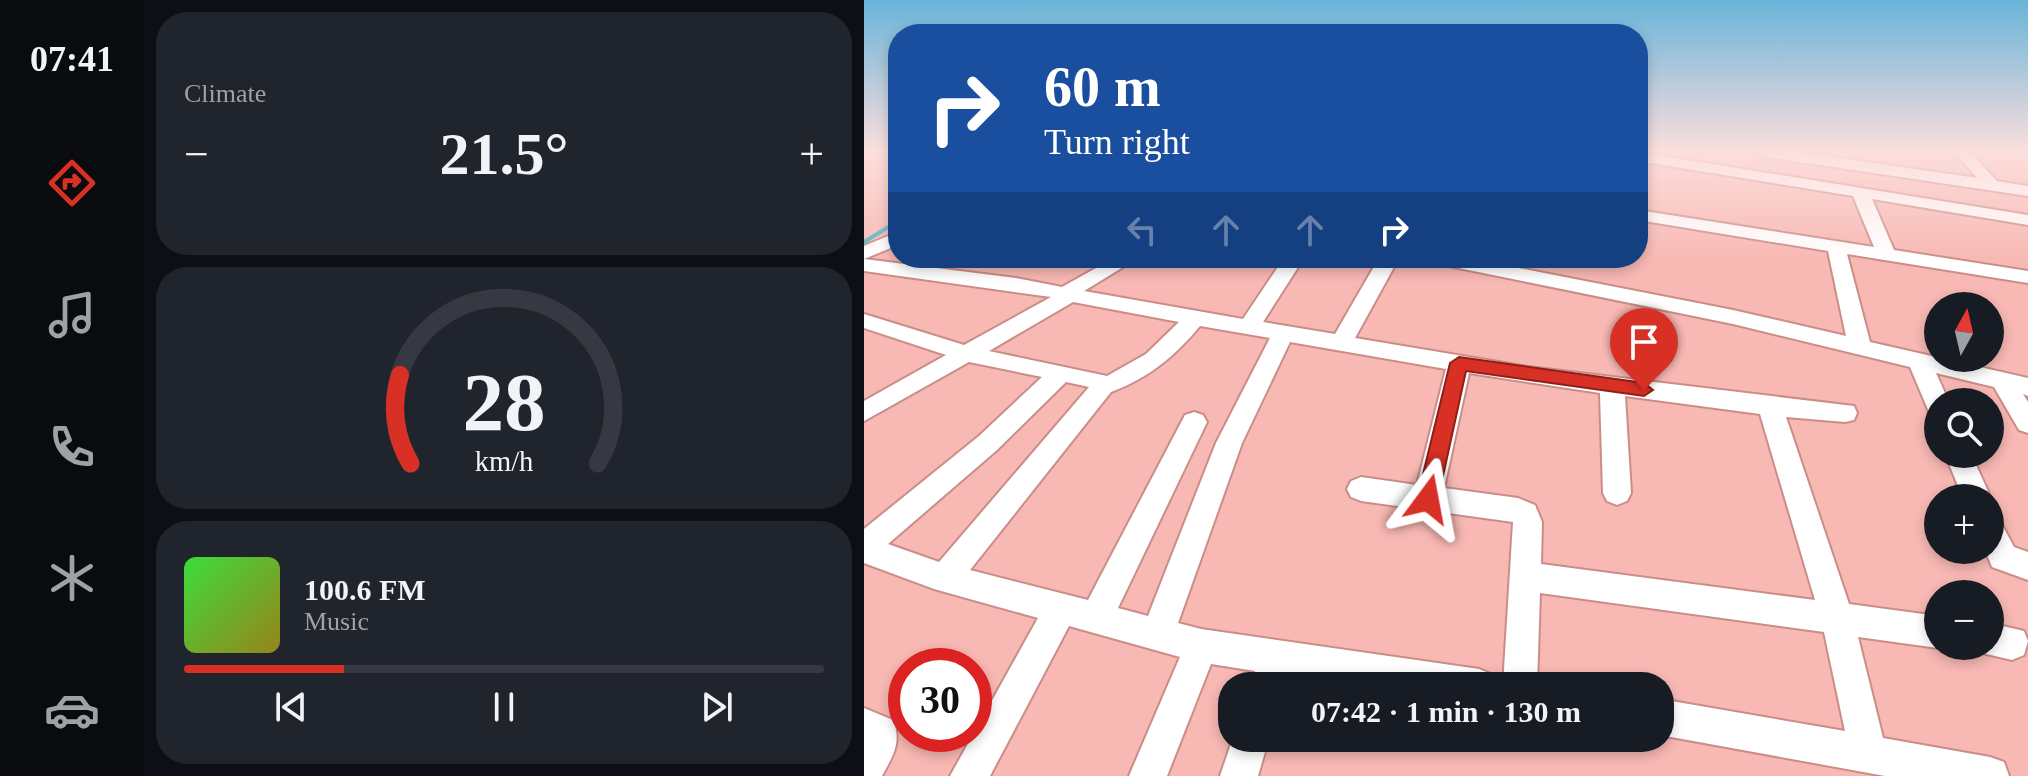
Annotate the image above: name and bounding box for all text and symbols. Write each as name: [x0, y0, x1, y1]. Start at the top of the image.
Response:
text: 07:41: [30, 39, 114, 79]
icon: right: [912, 56, 1016, 160]
text: 60 m: [1044, 56, 1161, 118]
text: Climate: [184, 79, 266, 108]
text: 21.5°: [440, 121, 569, 187]
text: Turn right: [1044, 122, 1190, 162]
text: −: [184, 130, 209, 179]
text: +: [799, 130, 824, 179]
icon: directions: [44, 155, 100, 211]
icon: left: [1120, 208, 1164, 252]
icon: ahead: [1204, 208, 1248, 252]
icon: ahead: [1288, 208, 1332, 252]
icon: right: [1372, 208, 1416, 252]
icon: music: [44, 287, 100, 343]
north arrow: [1924, 292, 2004, 372]
map controls: [1924, 292, 2004, 660]
pin: [1610, 308, 1678, 390]
icon: arrive: [1622, 320, 1666, 364]
text: 28: [462, 356, 546, 448]
button: search: [1924, 388, 2004, 468]
icon: phone: [44, 419, 100, 475]
text: km/h: [475, 446, 533, 477]
position arrow: [1386, 457, 1470, 541]
button: +: [1924, 484, 2004, 564]
icon: climate: [44, 550, 100, 606]
text: 100.6 FM: [304, 573, 426, 606]
button: −: [1924, 580, 2004, 660]
text: Music: [304, 607, 369, 636]
speed limit sign: 30: [888, 648, 992, 752]
icon: car: [44, 682, 100, 738]
icon: previous: [269, 685, 313, 729]
icon: pause: [482, 685, 526, 729]
icon: next: [695, 685, 739, 729]
text: 07:42 · 1 min · 130 m: [1311, 695, 1581, 728]

